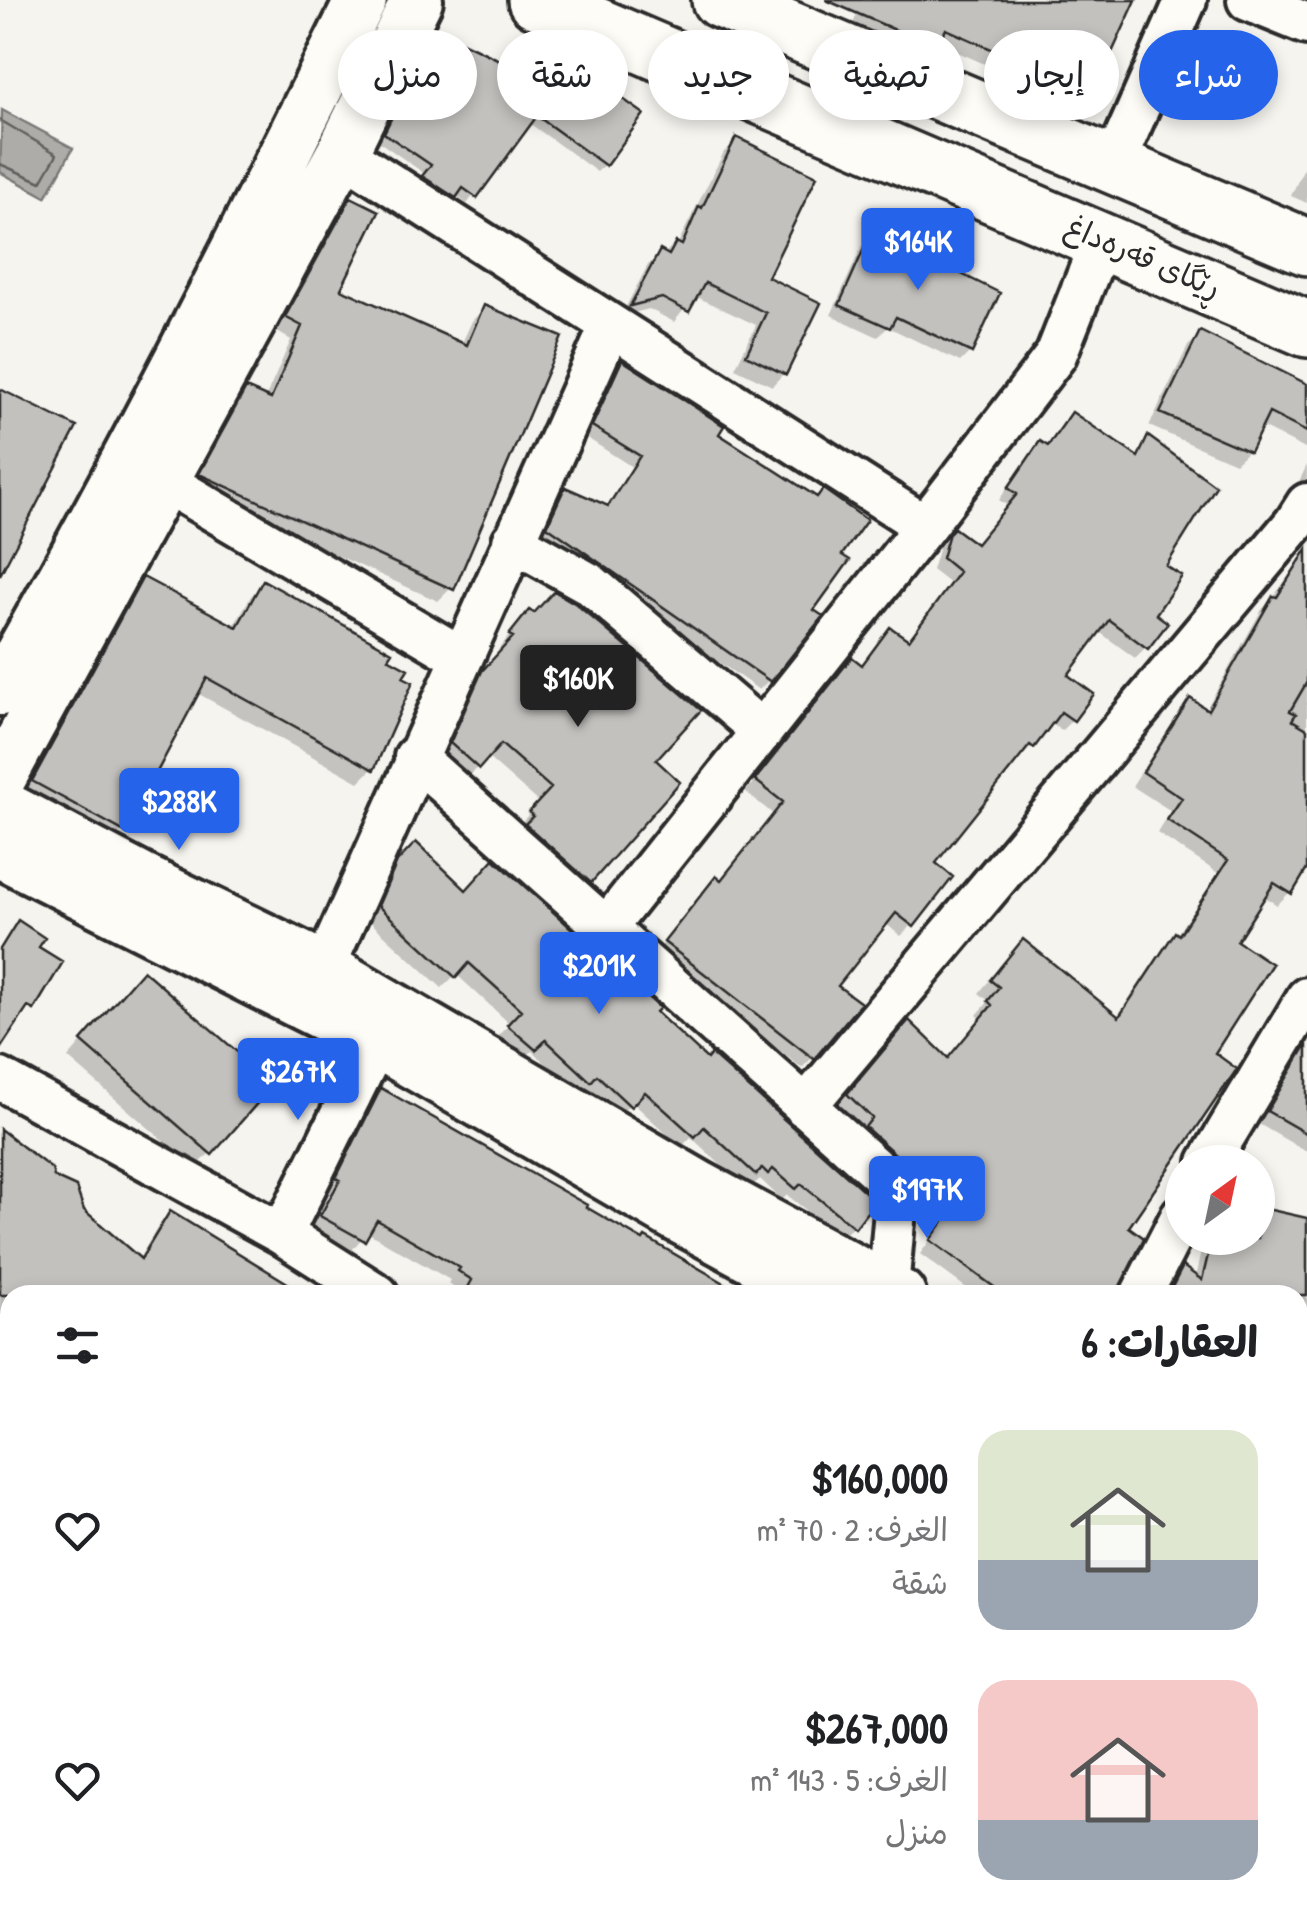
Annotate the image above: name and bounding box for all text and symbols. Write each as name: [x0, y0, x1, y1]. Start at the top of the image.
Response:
chip: منزل: [338, 30, 477, 120]
chip: شقة: [497, 30, 628, 120]
chip: جديد: [648, 30, 789, 120]
chip: تصفية: [809, 30, 964, 120]
chip: إيجار: [984, 30, 1119, 120]
chip: شراء: [1139, 30, 1278, 120]
street label: ڕێگای قەرەداغ: [1057, 205, 1227, 312]
pin: $164K: [848, 208, 988, 293]
text: $164K: [883, 219, 953, 262]
pin: $160K: [508, 645, 648, 730]
text: $160K: [542, 656, 614, 699]
pin: $288K: [109, 768, 249, 853]
text: $288K: [141, 779, 217, 822]
pin: $201K: [529, 932, 669, 1017]
text: $201K: [562, 943, 636, 986]
pin: $267K: [228, 1038, 368, 1123]
text: $267K: [260, 1049, 336, 1092]
north arrow: [1165, 1145, 1275, 1255]
map controls: [1165, 1145, 1275, 1255]
pin: $197K: [857, 1156, 997, 1241]
text: $197K: [891, 1167, 963, 1210]
text: العقارات: 6: [1081, 1313, 1258, 1370]
icon: filters: [50, 1318, 105, 1373]
text: $160,000: [811, 1449, 948, 1506]
icon: home: [1058, 1470, 1178, 1590]
icon: heart: [50, 1503, 105, 1558]
text: الغرف: 2 · 70 m²: [757, 1508, 948, 1551]
text: شقة: [892, 1561, 948, 1604]
text: $267,000: [805, 1699, 948, 1756]
icon: home: [1058, 1720, 1178, 1840]
icon: heart: [50, 1753, 105, 1808]
text: الغرف: 5 · 143 m²: [750, 1758, 948, 1801]
text: منزل: [885, 1811, 948, 1854]

